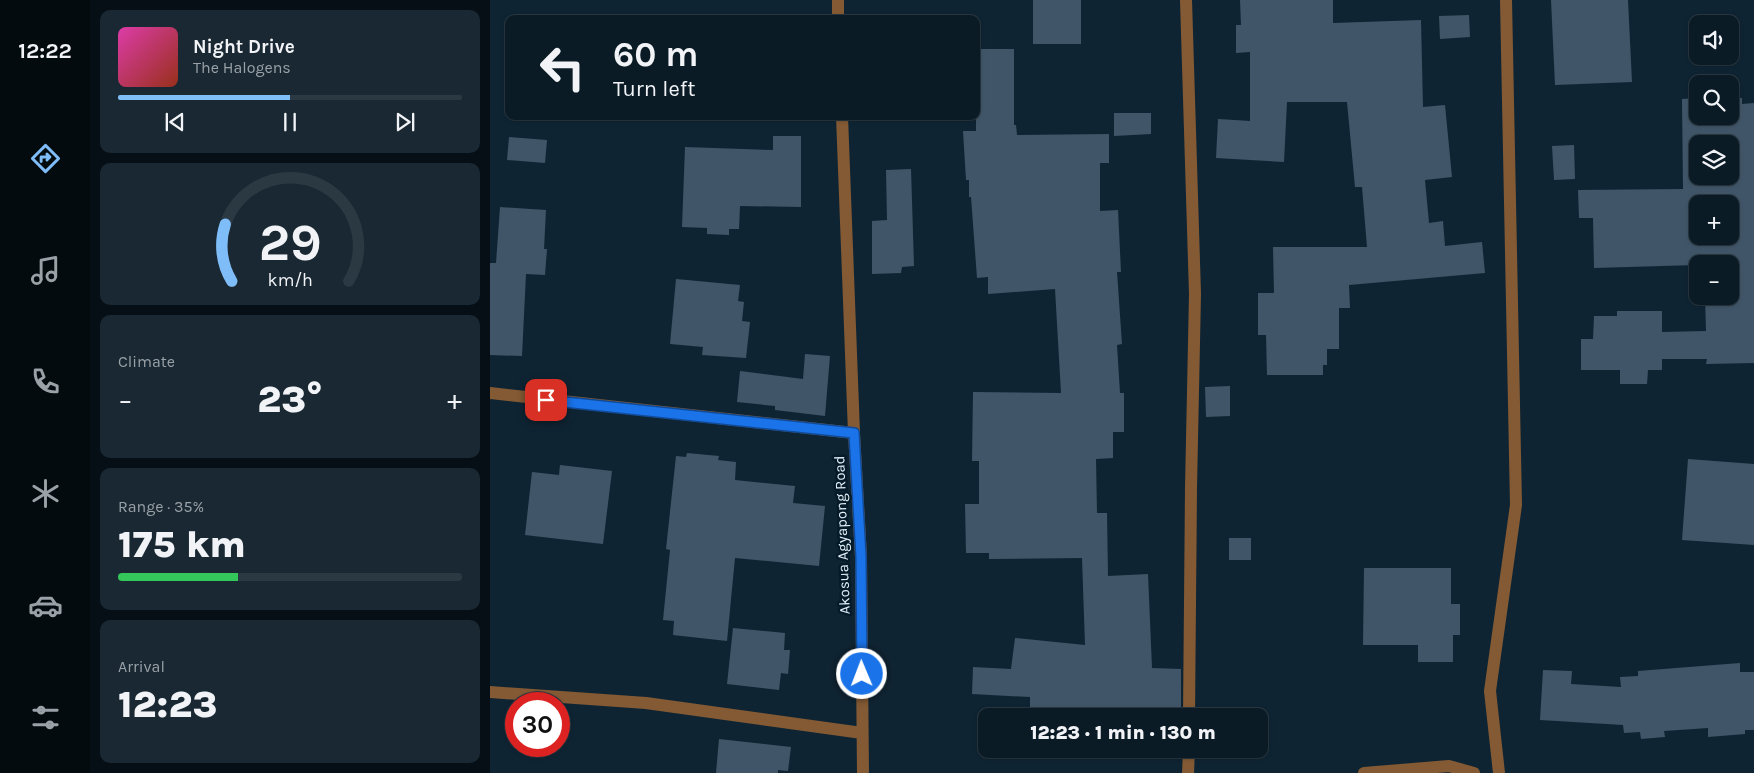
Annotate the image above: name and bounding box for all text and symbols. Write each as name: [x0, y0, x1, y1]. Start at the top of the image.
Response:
map controls: [1689, 15, 1739, 305]
button: sound: [1689, 15, 1739, 65]
text: 60 m: [613, 34, 698, 75]
icon: left: [530, 35, 595, 100]
text: Night Drive: [193, 36, 295, 58]
text: 12:22: [18, 38, 72, 64]
text: The Halogens: [193, 58, 291, 77]
button: search: [1689, 75, 1739, 125]
text: Turn left: [613, 76, 696, 102]
icon: previous: [161, 108, 189, 136]
icon: pause: [276, 108, 304, 136]
icon: next: [391, 108, 419, 136]
button: layers: [1689, 135, 1739, 185]
icon: directions: [28, 141, 63, 176]
button: +: [1689, 195, 1739, 245]
text: 29: [258, 212, 322, 273]
icon: music: [28, 253, 63, 288]
button: −: [1689, 255, 1739, 305]
text: km/h: [267, 270, 313, 291]
text: Climate: [118, 352, 175, 371]
icon: phone: [28, 364, 63, 399]
text: 23°: [257, 377, 323, 422]
pin: [525, 379, 567, 421]
text: −: [118, 383, 133, 416]
text: +: [447, 383, 462, 416]
icon: arrive: [532, 386, 560, 414]
street label: Akosua Agyapong Road: [830, 455, 854, 615]
icon: climate: [28, 476, 63, 511]
text: Range · 35%: [118, 497, 204, 516]
text: 175 km: [118, 522, 246, 567]
icon: car: [28, 588, 63, 623]
position arrow: [835, 647, 887, 699]
text: Arrival: [118, 657, 165, 676]
text: 12:23: [118, 682, 217, 727]
speed limit sign: 30: [505, 692, 570, 757]
icon: filters: [28, 700, 63, 735]
text: 12:23 · 1 min · 130 m: [1030, 722, 1216, 744]

